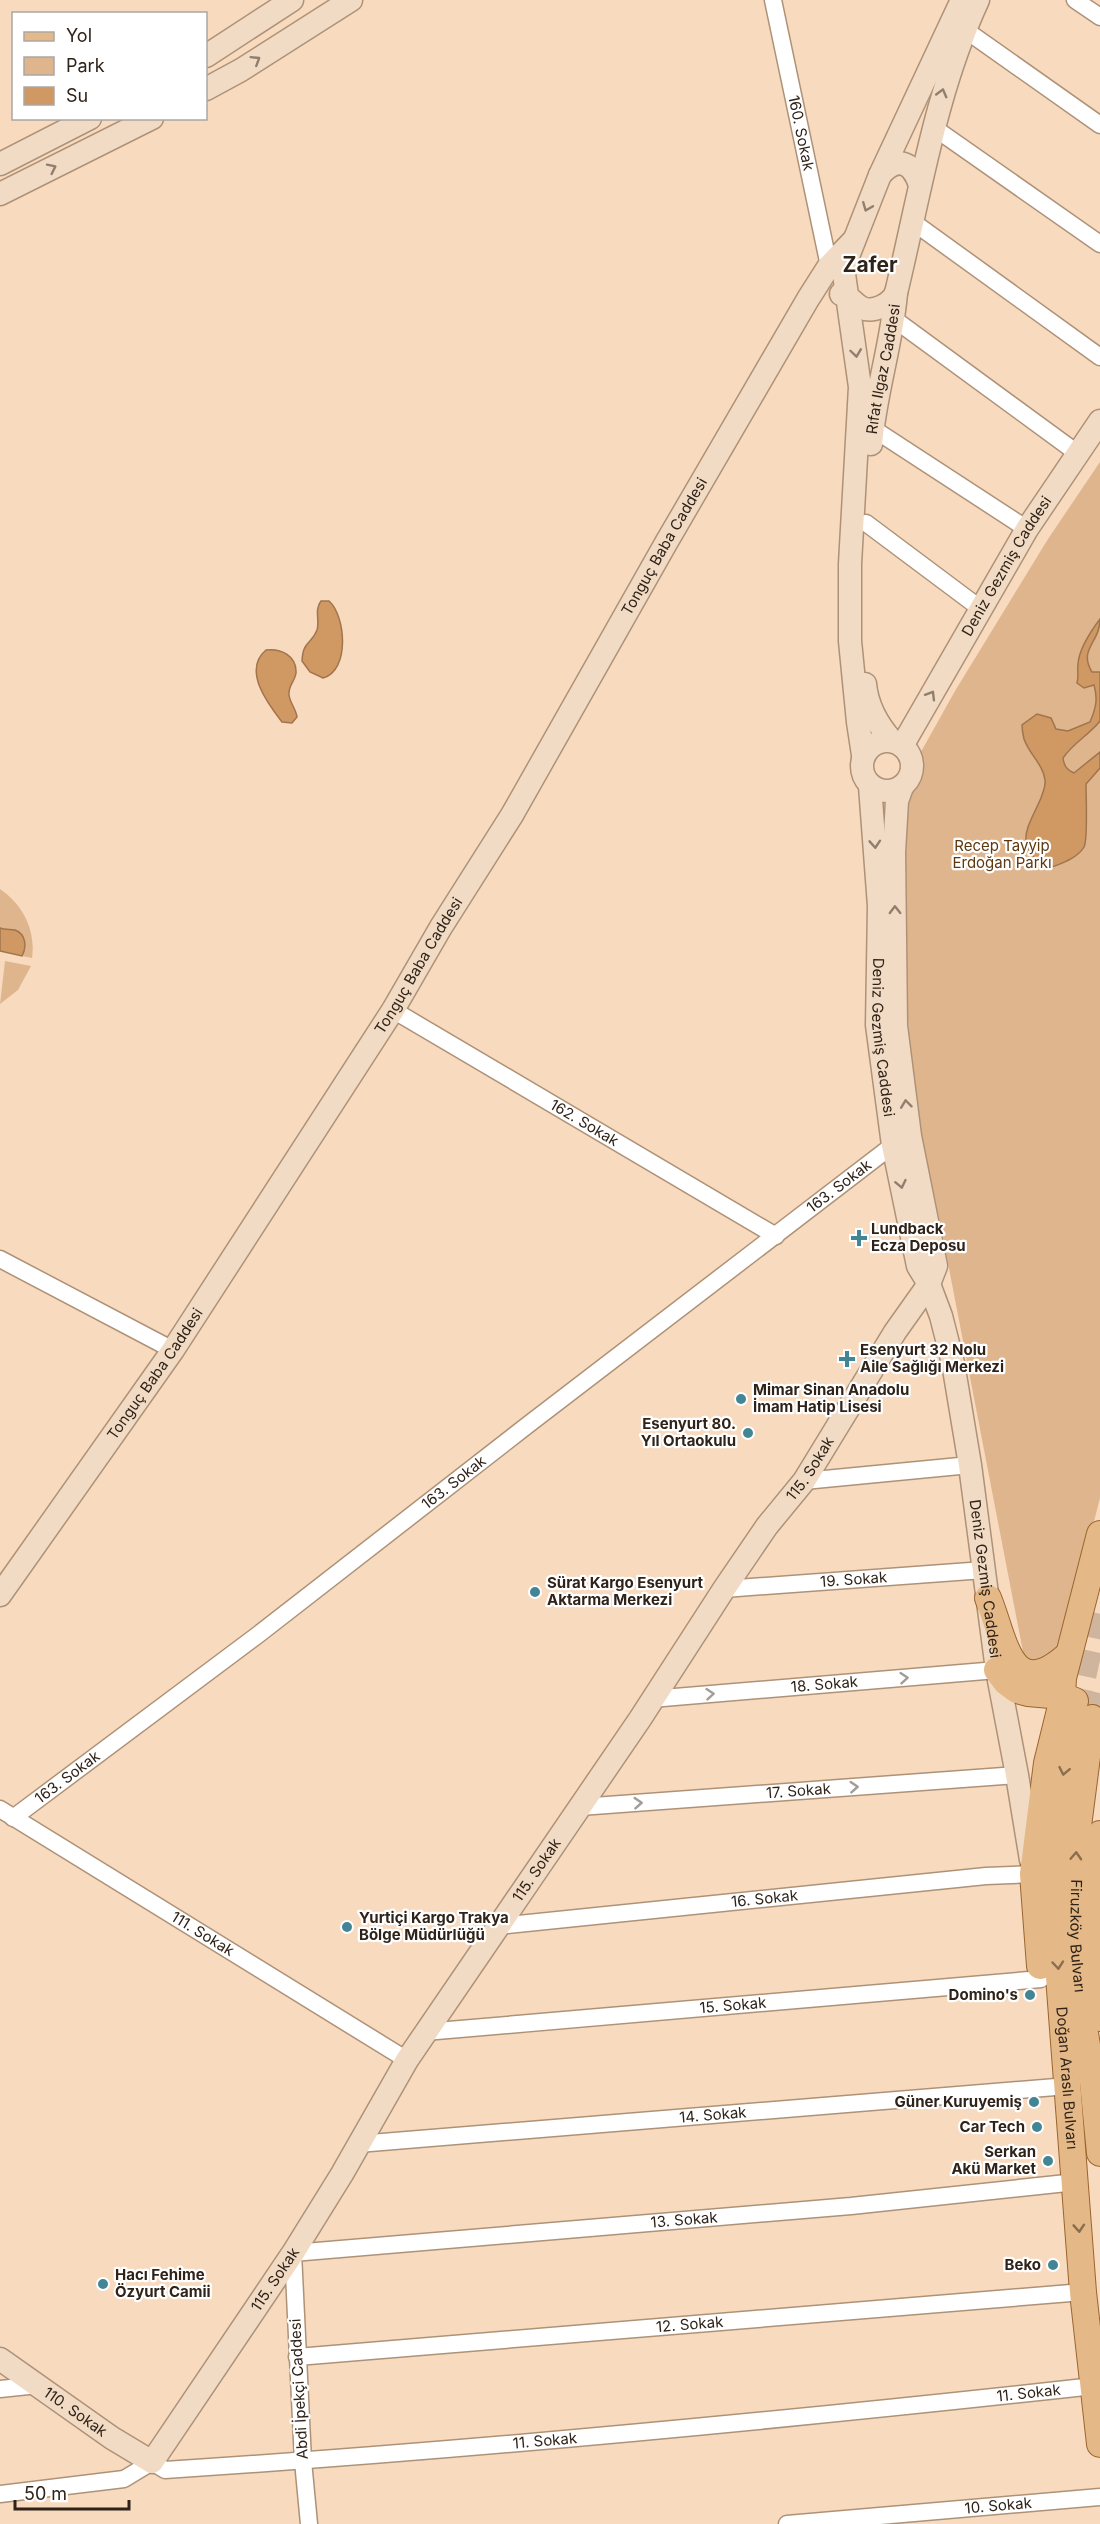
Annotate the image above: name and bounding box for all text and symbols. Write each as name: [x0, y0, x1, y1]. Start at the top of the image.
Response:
legend: [12, 12, 207, 120]
text: Yol: [66, 25, 92, 46]
text: Park: [66, 55, 105, 76]
one-way arrow: [250, 56, 260, 68]
text: Su: [66, 85, 88, 106]
one-way arrow: [935, 88, 947, 99]
street label: 160. Sokak: [784, 94, 819, 173]
one-way arrow: [46, 164, 57, 176]
one-way arrow: [862, 201, 874, 212]
district label: Zafer: [842, 252, 898, 277]
street label: Rıfat Ilgaz Caddesi: [862, 303, 904, 435]
one-way arrow: [850, 348, 862, 358]
street label: Tonguç Baba Caddesi: [617, 474, 711, 619]
street label: Deniz Gezmiş Caddesi: [957, 492, 1055, 639]
one-way arrow: [923, 691, 935, 701]
park label: Recep Tayyip Erdoğan Parkı: [952, 836, 1052, 872]
one-way arrow: [868, 840, 881, 849]
street label: Tonguç Baba Caddesi: [370, 894, 466, 1037]
one-way arrow: [889, 906, 901, 915]
street label: Deniz Gezmiş Caddesi: [868, 958, 899, 1118]
street label: 162. Sokak: [547, 1095, 623, 1150]
one-way arrow: [900, 1100, 913, 1109]
street label: 163. Sokak: [803, 1155, 876, 1217]
one-way arrow: [894, 1179, 907, 1189]
place label: Lundback Ecza Deposu: [871, 1219, 966, 1255]
marker: Lundback Ecza Deposu: [852, 1231, 866, 1245]
street label: Tonguç Baba Caddesi: [103, 1304, 207, 1443]
place label: Esenyurt 32 Nolu Aile Sağlığı Merkezi: [860, 1340, 1004, 1376]
marker: Esenyurt 32 Nolu Aile Sağlığı Merkezi: [838, 1350, 856, 1368]
place label: Mimar Sinan Anadolu İmam Hatip Lisesi: [753, 1380, 909, 1416]
marker: Mimar Sinan Anadolu İmam Hatip Lisesi: [734, 1392, 748, 1406]
place label: Esenyurt 80. Yıl Ortaokulu: [641, 1414, 736, 1450]
marker: Esenyurt 80. Yıl Ortaokulu: [741, 1426, 755, 1440]
street label: 115. Sokak: [782, 1432, 838, 1504]
street label: 163. Sokak: [418, 1451, 490, 1513]
street label: Deniz Gezmiş Caddesi: [966, 1498, 1005, 1659]
street label: 19. Sokak: [819, 1567, 889, 1591]
place label: Sürat Kargo Esenyurt Aktarma Merkezi: [547, 1573, 704, 1609]
marker: Sürat Kargo Esenyurt Aktarma Merkezi: [528, 1585, 542, 1599]
street label: 18. Sokak: [790, 1672, 859, 1696]
one-way arrow: [899, 1672, 909, 1685]
one-way arrow: [705, 1688, 714, 1701]
street label: 163. Sokak: [31, 1746, 104, 1807]
one-way arrow: [1058, 1766, 1071, 1776]
street label: 17. Sokak: [765, 1779, 832, 1802]
one-way arrow: [849, 1781, 858, 1794]
one-way arrow: [634, 1796, 643, 1809]
street label: 115. Sokak: [508, 1834, 565, 1905]
one-way arrow: [1069, 1852, 1082, 1861]
street label: Firuzköy Bulvarı: [1066, 1879, 1090, 1993]
street label: 16. Sokak: [730, 1885, 800, 1911]
street label: 111. Sokak: [168, 1907, 238, 1960]
place label: Yurtiçi Kargo Trakya Bölge Müdürlüğü: [359, 1908, 509, 1944]
marker: Yurtiçi Kargo Trakya Bölge Müdürlüğü: [340, 1920, 354, 1934]
one-way arrow: [1051, 1961, 1064, 1970]
place label: Domino's: [949, 1985, 1018, 2004]
marker: Domino's: [1023, 1988, 1037, 2002]
street label: 15. Sokak: [699, 1993, 768, 2017]
street label: Doğan Araslı Bulvarı: [1052, 2006, 1082, 2150]
place label: Güner Kuruyemiş: [895, 2092, 1022, 2111]
marker: Güner Kuruyemiş: [1027, 2095, 1041, 2109]
street label: 14. Sokak: [678, 2102, 748, 2127]
place label: Car Tech: [960, 2117, 1025, 2136]
marker: Car Tech: [1030, 2120, 1044, 2134]
place label: Serkan Akü Market: [951, 2142, 1037, 2178]
marker: Serkan Akü Market: [1041, 2154, 1055, 2168]
street label: 13. Sokak: [650, 2207, 719, 2232]
one-way arrow: [1072, 2223, 1085, 2232]
street label: 115. Sokak: [246, 2243, 304, 2315]
place label: Beko: [1005, 2255, 1041, 2274]
marker: Beko: [1046, 2258, 1060, 2272]
place label: Hacı Fehime Özyurt Camii: [115, 2265, 211, 2301]
marker: Hacı Fehime Özyurt Camii: [96, 2277, 110, 2291]
street label: 12. Sokak: [655, 2312, 725, 2336]
street label: Abdi İpekçi Caddesi: [285, 2318, 312, 2460]
street label: 11. Sokak: [996, 2380, 1062, 2406]
street label: 110. Sokak: [40, 2383, 112, 2441]
street label: 11. Sokak: [512, 2428, 579, 2453]
scale bar: [15, 2473, 129, 2511]
text: 50 m: [24, 2483, 67, 2504]
street label: 10. Sokak: [964, 2493, 1033, 2518]

